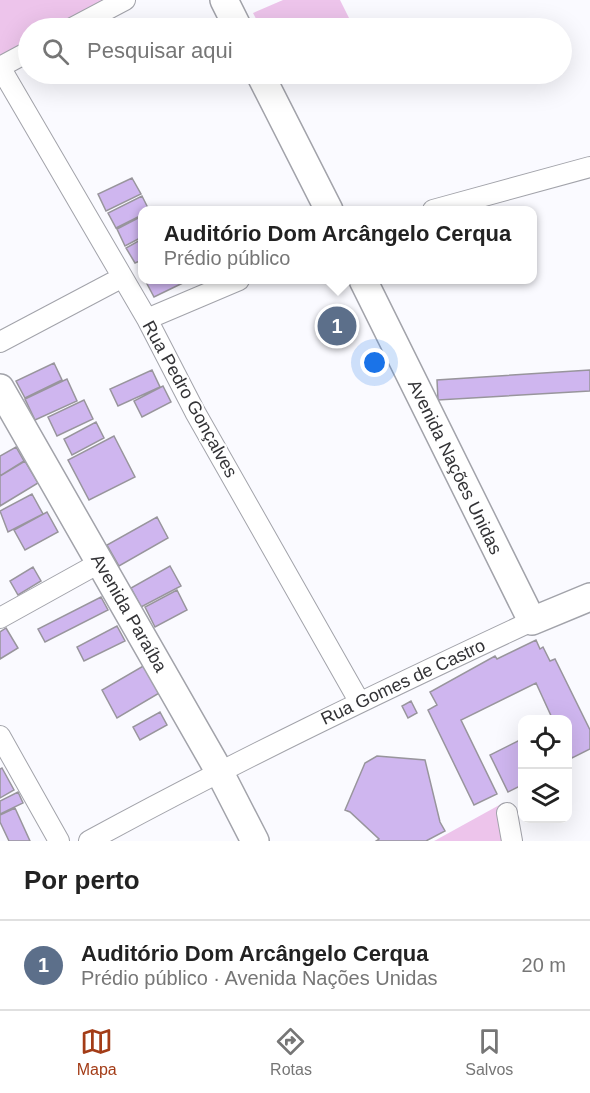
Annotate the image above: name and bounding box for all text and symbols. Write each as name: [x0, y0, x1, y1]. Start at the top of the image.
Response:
search box: [18, 18, 572, 84]
icon: search: [39, 35, 72, 68]
text: Pesquisar aqui: [87, 38, 233, 63]
popup: [138, 206, 537, 284]
text: Auditório Dom Arcângelo Cerqua: [164, 221, 511, 246]
text: Prédio público: [164, 247, 290, 269]
pin: 1: [318, 304, 356, 348]
street label: Rua Pedro Gonçalves: [139, 317, 241, 481]
your location: [360, 348, 389, 377]
street label: Avenida Nações Unidas: [404, 376, 506, 558]
street label: Avenida Paraíba: [87, 551, 171, 676]
street label: Rua Gomes de Castro: [318, 635, 488, 729]
map controls: [518, 715, 572, 823]
button: locate: [518, 715, 572, 769]
button: layers: [518, 769, 572, 823]
text: Por perto: [24, 865, 140, 895]
text: Auditório Dom Arcângelo Cerqua: [81, 941, 429, 966]
text: 1: [38, 954, 49, 976]
text: 20 m: [522, 954, 566, 976]
text: Prédio público · Avenida Nações Unidas: [81, 967, 438, 989]
tab: Mapa: [77, 1025, 117, 1079]
tab: Rotas: [270, 1025, 312, 1079]
tab: Salvos: [465, 1025, 513, 1079]

